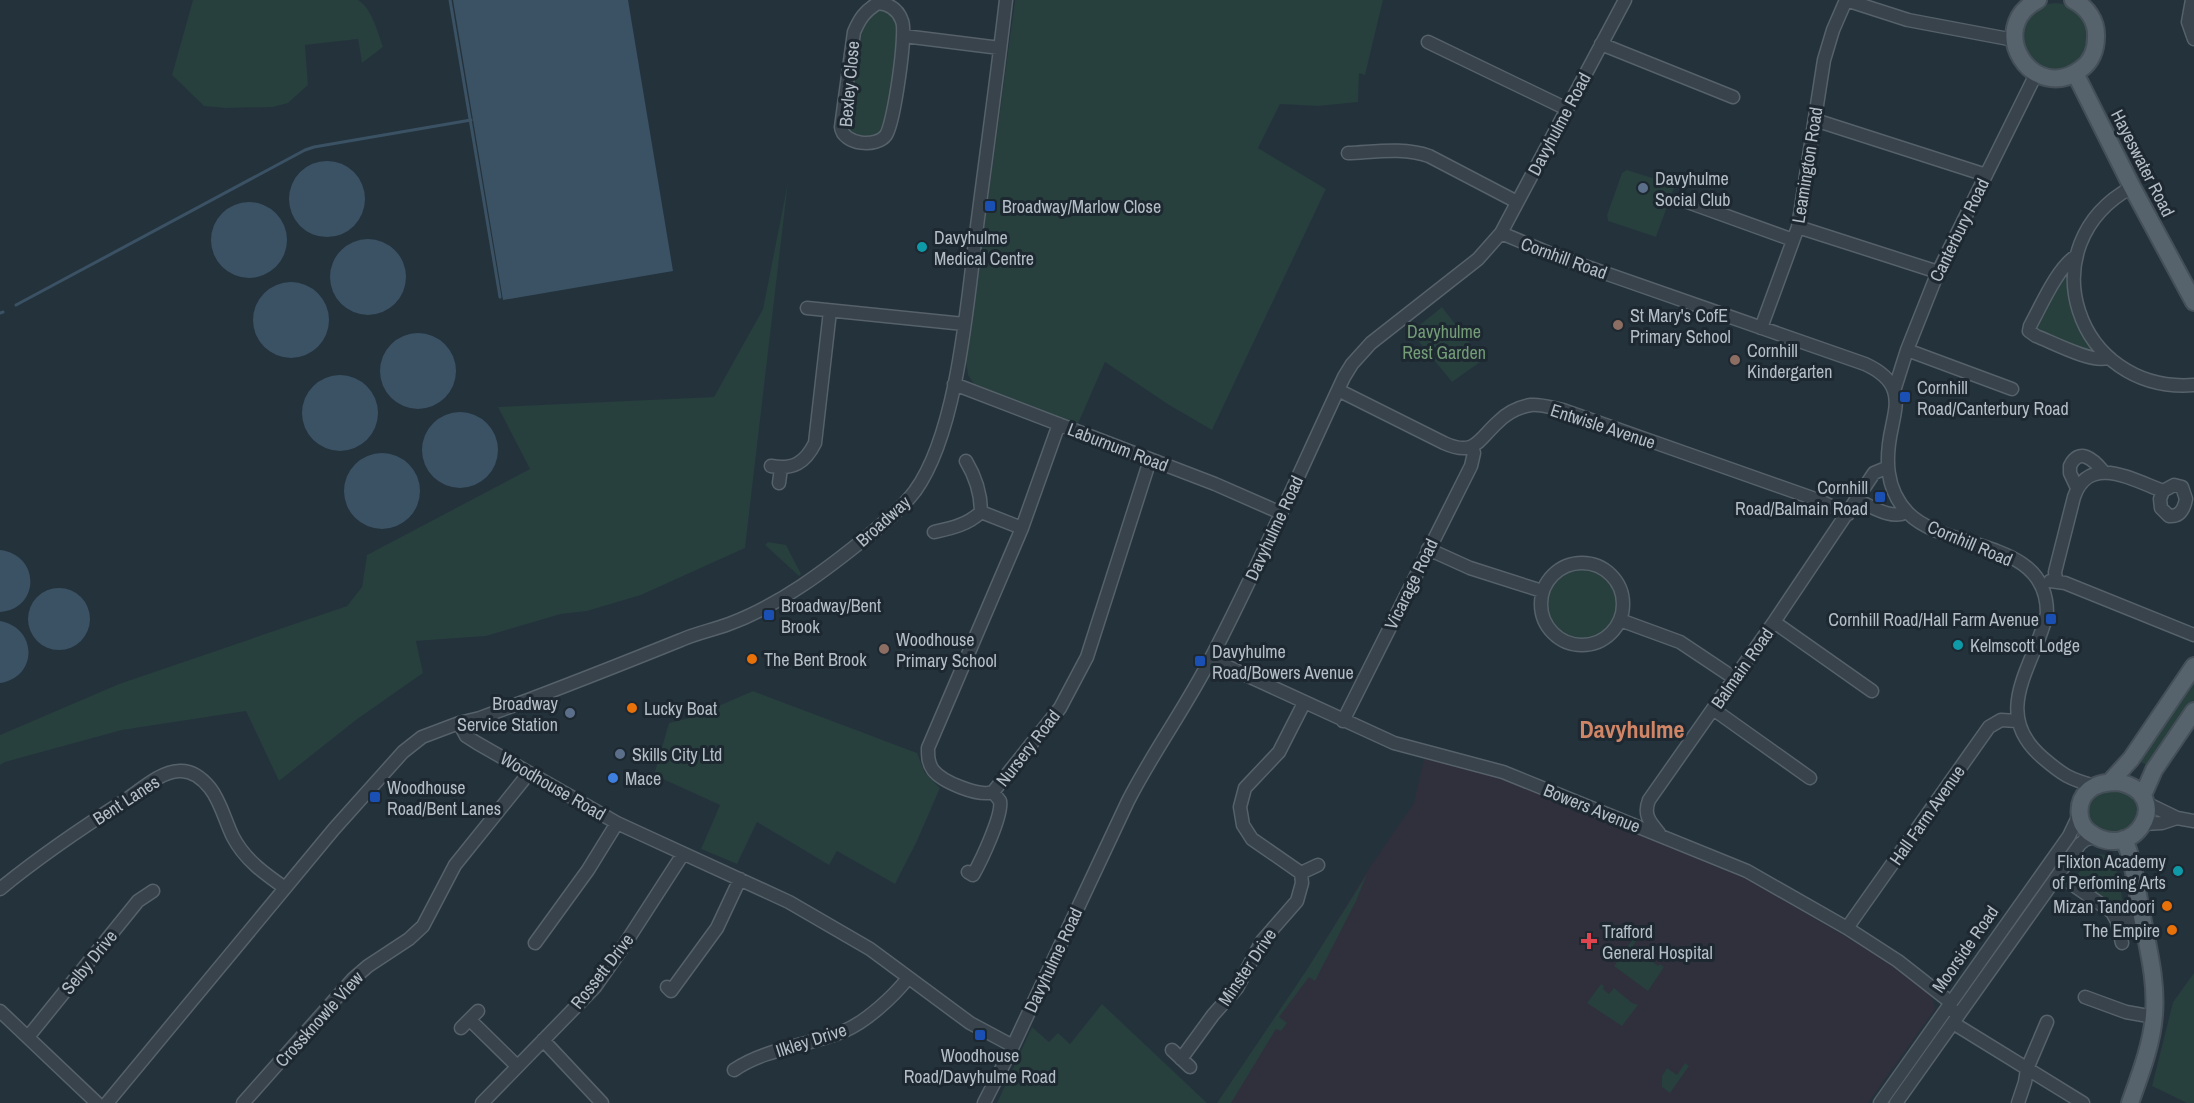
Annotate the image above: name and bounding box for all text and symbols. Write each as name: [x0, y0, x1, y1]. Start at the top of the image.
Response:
street label: Bexley Close: [833, 40, 865, 128]
street label: Davyhulme Road: [1521, 68, 1597, 180]
street label: Leamington Road: [1785, 105, 1829, 225]
street label: Hayeswater Road: [2105, 105, 2181, 221]
place label: Davyhulme Social Club: [1655, 166, 1730, 212]
street label: Canterbury Road: [1923, 174, 1995, 286]
marker: Davyhulme Social Club: [1636, 181, 1650, 195]
place label: Broadway/Marlow Close: [1002, 194, 1161, 219]
marker: Broadway/Marlow Close: [983, 199, 997, 213]
place label: Davyhulme Medical Centre: [934, 225, 1034, 271]
street label: Cornhill Road: [1517, 231, 1611, 285]
marker: Davyhulme Medical Centre: [915, 240, 929, 254]
place label: St Mary's CofE Primary School: [1630, 303, 1731, 349]
marker: St Mary's CofE Primary School: [1611, 318, 1625, 332]
park label: Davyhulme Rest Garden: [1402, 319, 1486, 365]
place label: Cornhill Kindergarten: [1747, 338, 1832, 384]
marker: Cornhill Kindergarten: [1728, 353, 1742, 367]
place label: Cornhill Road/Canterbury Road: [1917, 375, 2069, 421]
marker: Cornhill Road/Canterbury Road: [1898, 390, 1912, 404]
street label: Entwisle Avenue: [1547, 397, 1659, 455]
street label: Laburnum Road: [1064, 416, 1172, 478]
street label: Davyhulme Road: [1239, 471, 1309, 585]
place label: Cornhill Road/Balmain Road: [1735, 475, 1868, 521]
street label: Broadway: [850, 489, 916, 552]
marker: Cornhill Road/Balmain Road: [1873, 490, 1887, 504]
street label: Cornhill Road: [1924, 514, 2016, 572]
street label: Vicarage Road: [1378, 534, 1444, 634]
place label: Broadway/Bent Brook: [781, 593, 881, 639]
place label: Cornhill Road/Hall Farm Avenue: [1828, 607, 2039, 632]
marker: Broadway/Bent Brook: [762, 608, 776, 622]
marker: Cornhill Road/Hall Farm Avenue: [2044, 612, 2058, 626]
street label: Balmain Road: [1705, 623, 1779, 713]
place label: Woodhouse Primary School: [896, 627, 997, 673]
place label: Kelmscott Lodge: [1970, 633, 2080, 658]
marker: Kelmscott Lodge: [1951, 638, 1965, 652]
place label: Davyhulme Road/Bowers Avenue: [1212, 639, 1354, 685]
marker: Woodhouse Primary School: [877, 642, 891, 656]
place label: The Bent Brook: [764, 647, 867, 672]
marker: The Bent Brook: [745, 652, 759, 666]
marker: Davyhulme Road/Bowers Avenue: [1193, 654, 1207, 668]
place label: Broadway Service Station: [457, 691, 559, 737]
place label: Lucky Boat: [644, 696, 717, 721]
marker: Lucky Boat: [625, 701, 639, 715]
street label: Nursery Road: [990, 704, 1066, 792]
marker: Broadway Service Station: [563, 706, 577, 720]
district label: Davyhulme: [1580, 713, 1685, 745]
place label: Skills City Ltd: [632, 742, 722, 767]
street label: Woodhouse Road: [496, 746, 610, 826]
marker: Skills City Ltd: [613, 747, 627, 761]
street label: Hall Farm Avenue: [1883, 760, 1971, 870]
place label: Mace: [625, 766, 661, 791]
street label: Bent Lanes: [88, 769, 164, 831]
marker: Mace: [606, 771, 620, 785]
place label: Woodhouse Road/Bent Lanes: [387, 775, 501, 821]
street label: Bowers Avenue: [1540, 777, 1644, 839]
marker: Woodhouse Road/Bent Lanes: [368, 790, 382, 804]
place label: Flixton Academy of Perfoming Arts: [2052, 849, 2167, 895]
marker: Flixton Academy of Perfoming Arts: [2171, 864, 2185, 878]
place label: Mizan Tandoori: [2053, 894, 2155, 919]
marker: Mizan Tandoori: [2160, 899, 2174, 913]
street label: Moorside Road: [1926, 900, 2004, 998]
street label: Davyhulme Road: [1018, 903, 1088, 1017]
place label: The Empire: [2083, 918, 2160, 943]
place label: Trafford General Hospital: [1602, 919, 1713, 965]
street label: Minster Drive: [1212, 923, 1282, 1011]
marker: The Empire: [2165, 923, 2179, 937]
street label: Selby Drive: [55, 924, 123, 1000]
street label: Rossett Drive: [565, 928, 639, 1014]
marker: Trafford General Hospital: [1580, 932, 1598, 950]
street label: Crossknowle View: [269, 965, 369, 1072]
street label: Ilkley Drive: [772, 1017, 850, 1063]
marker: Woodhouse Road/Davyhulme Road: [973, 1028, 987, 1042]
place label: Woodhouse Road/Davyhulme Road: [904, 1043, 1056, 1089]

